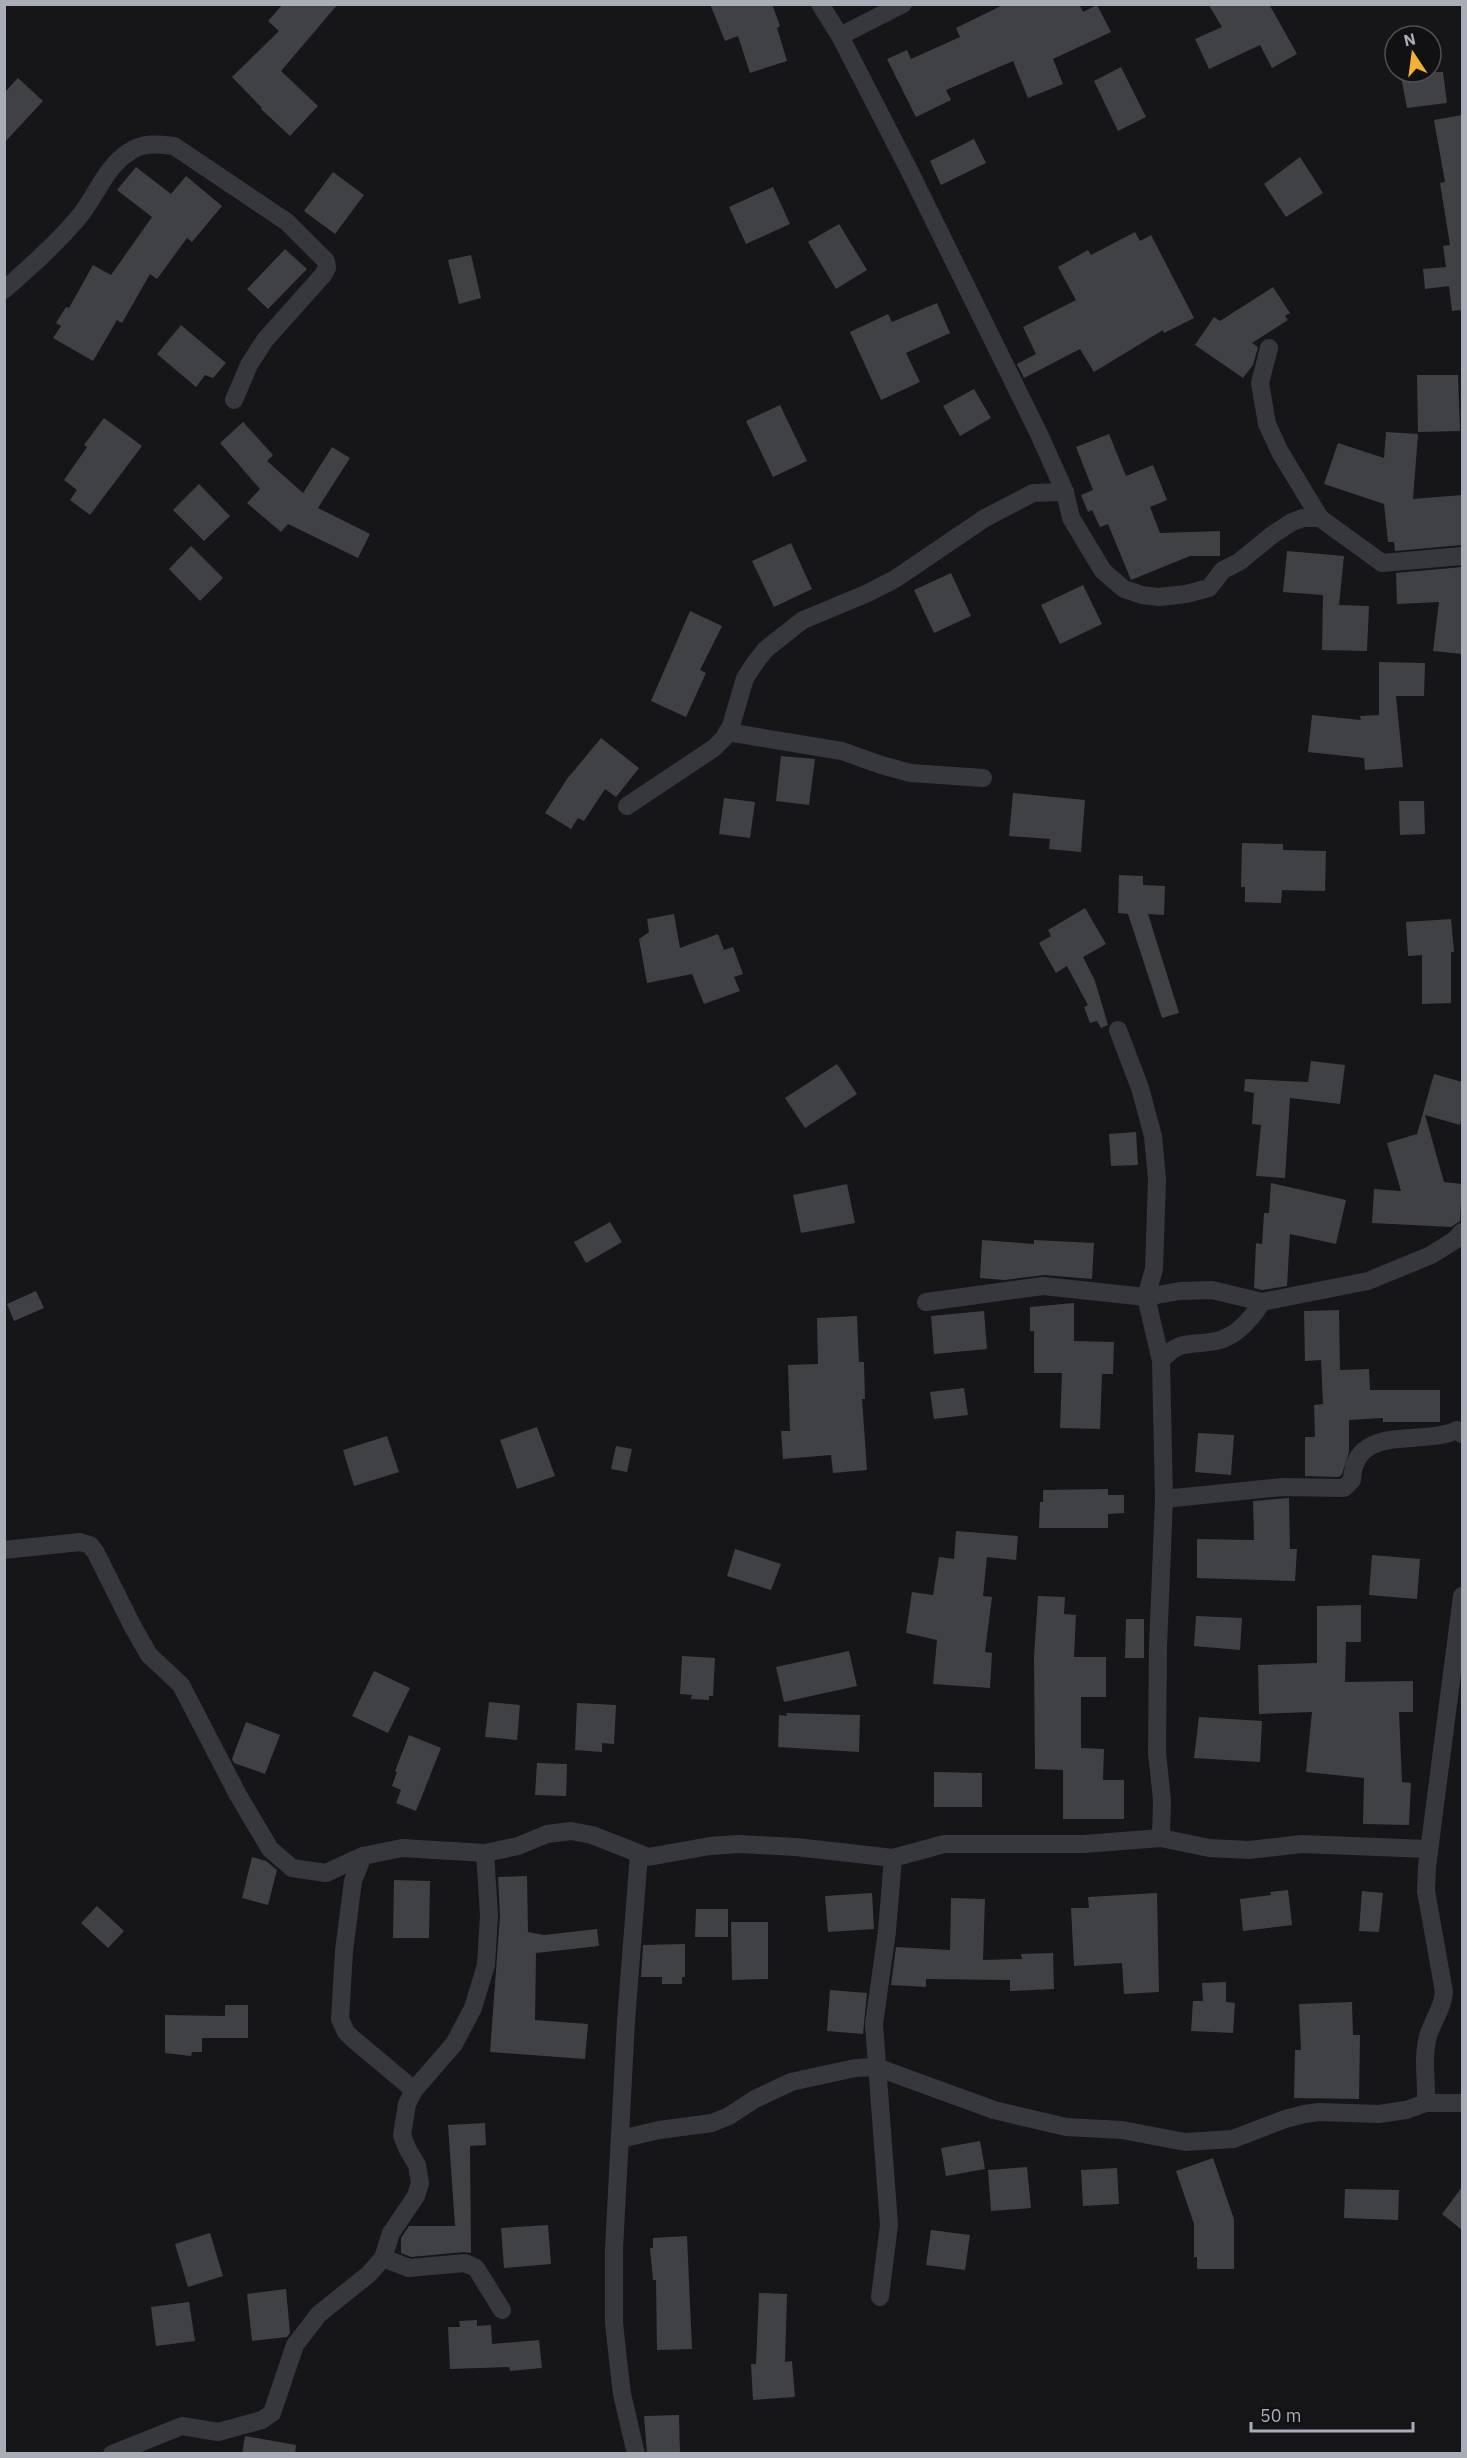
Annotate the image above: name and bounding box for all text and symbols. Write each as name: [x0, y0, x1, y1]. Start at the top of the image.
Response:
north arrow: [1383, 24, 1443, 84]
text: N: [1402, 28, 1418, 50]
scale bar: [1251, 2395, 1413, 2433]
text: 50 m: [1260, 2404, 1302, 2427]

